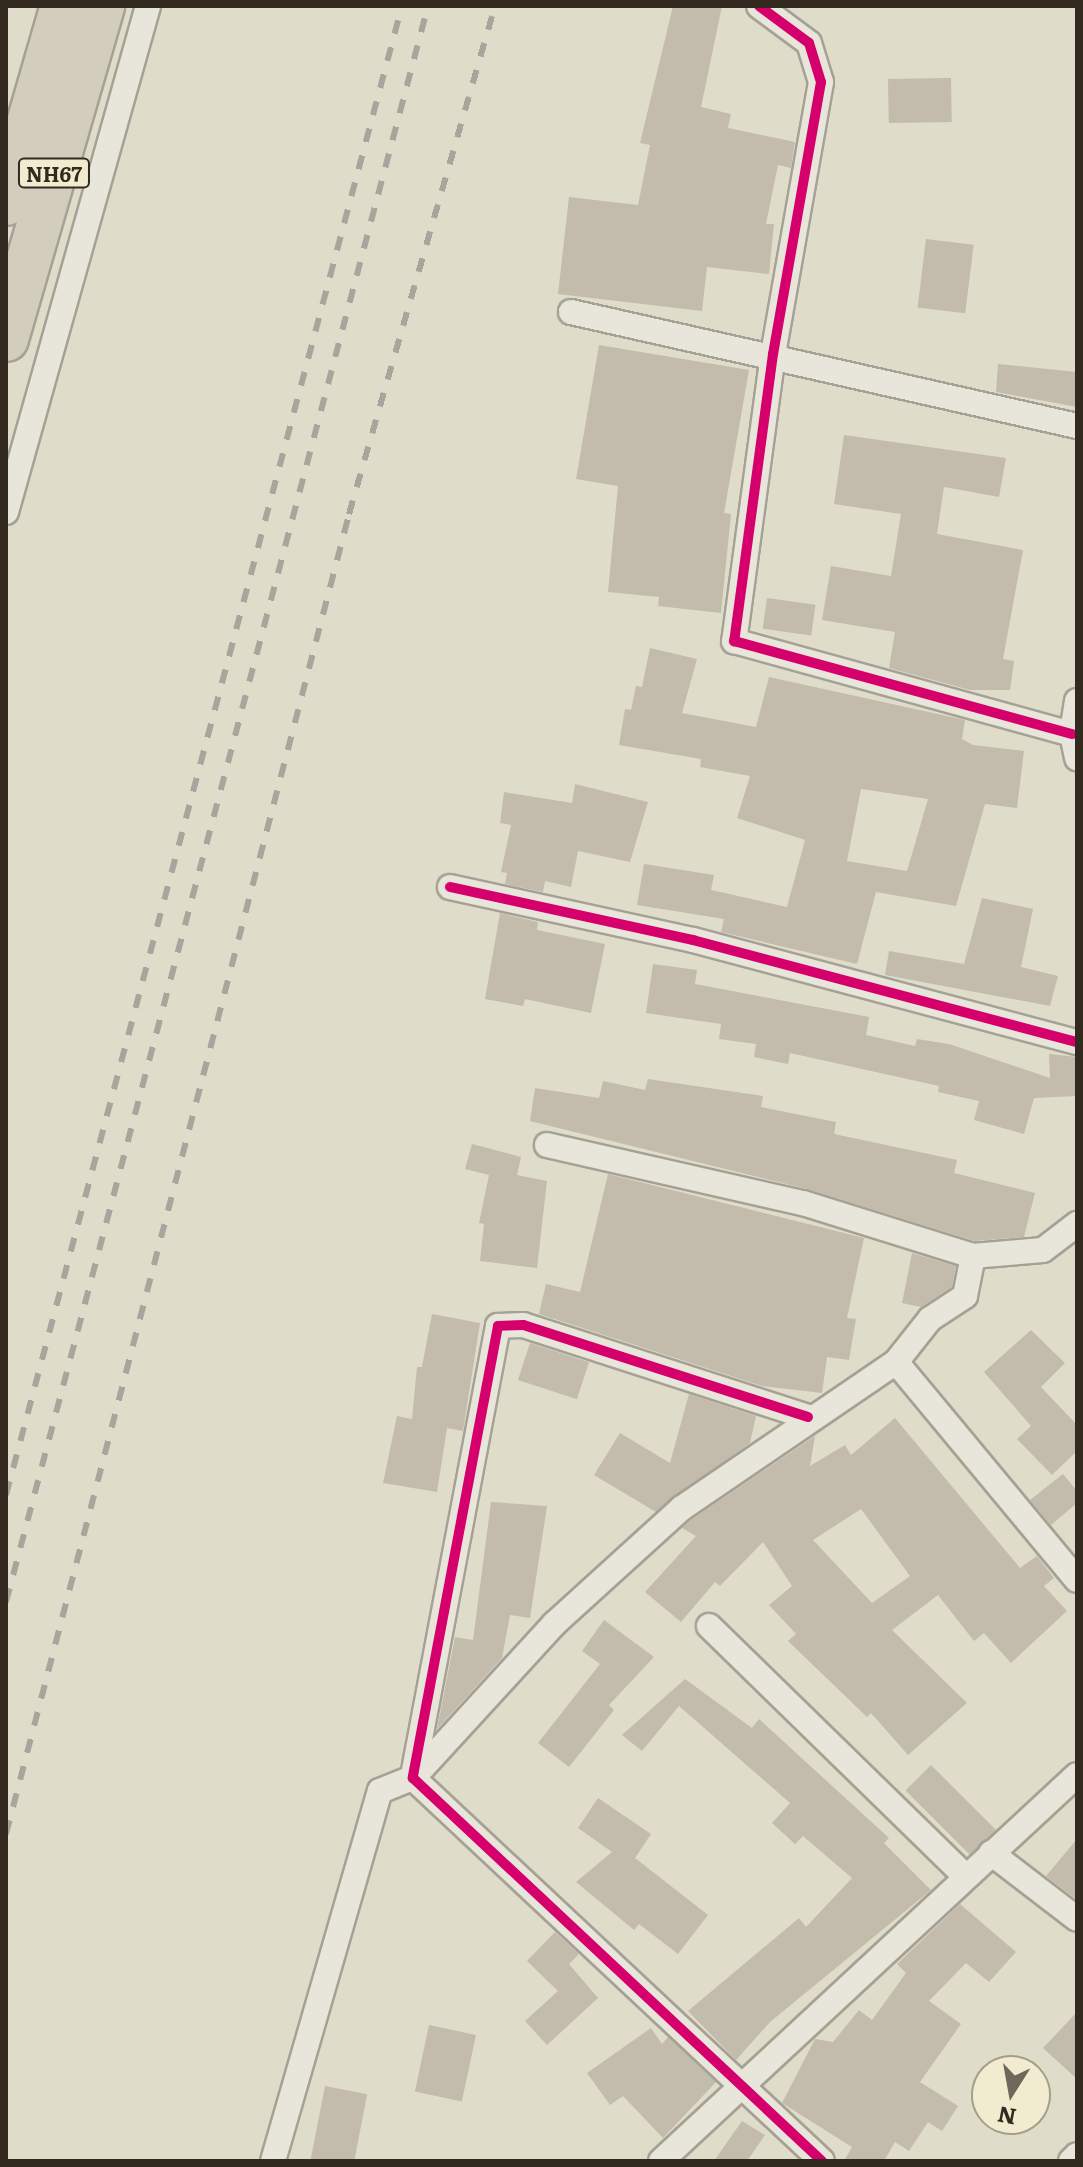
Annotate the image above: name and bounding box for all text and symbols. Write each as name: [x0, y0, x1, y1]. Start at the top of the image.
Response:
road number: NH67: [16, 157, 92, 189]
north arrow: [971, 2055, 1051, 2135]
text: N: [994, 2099, 1019, 2135]

